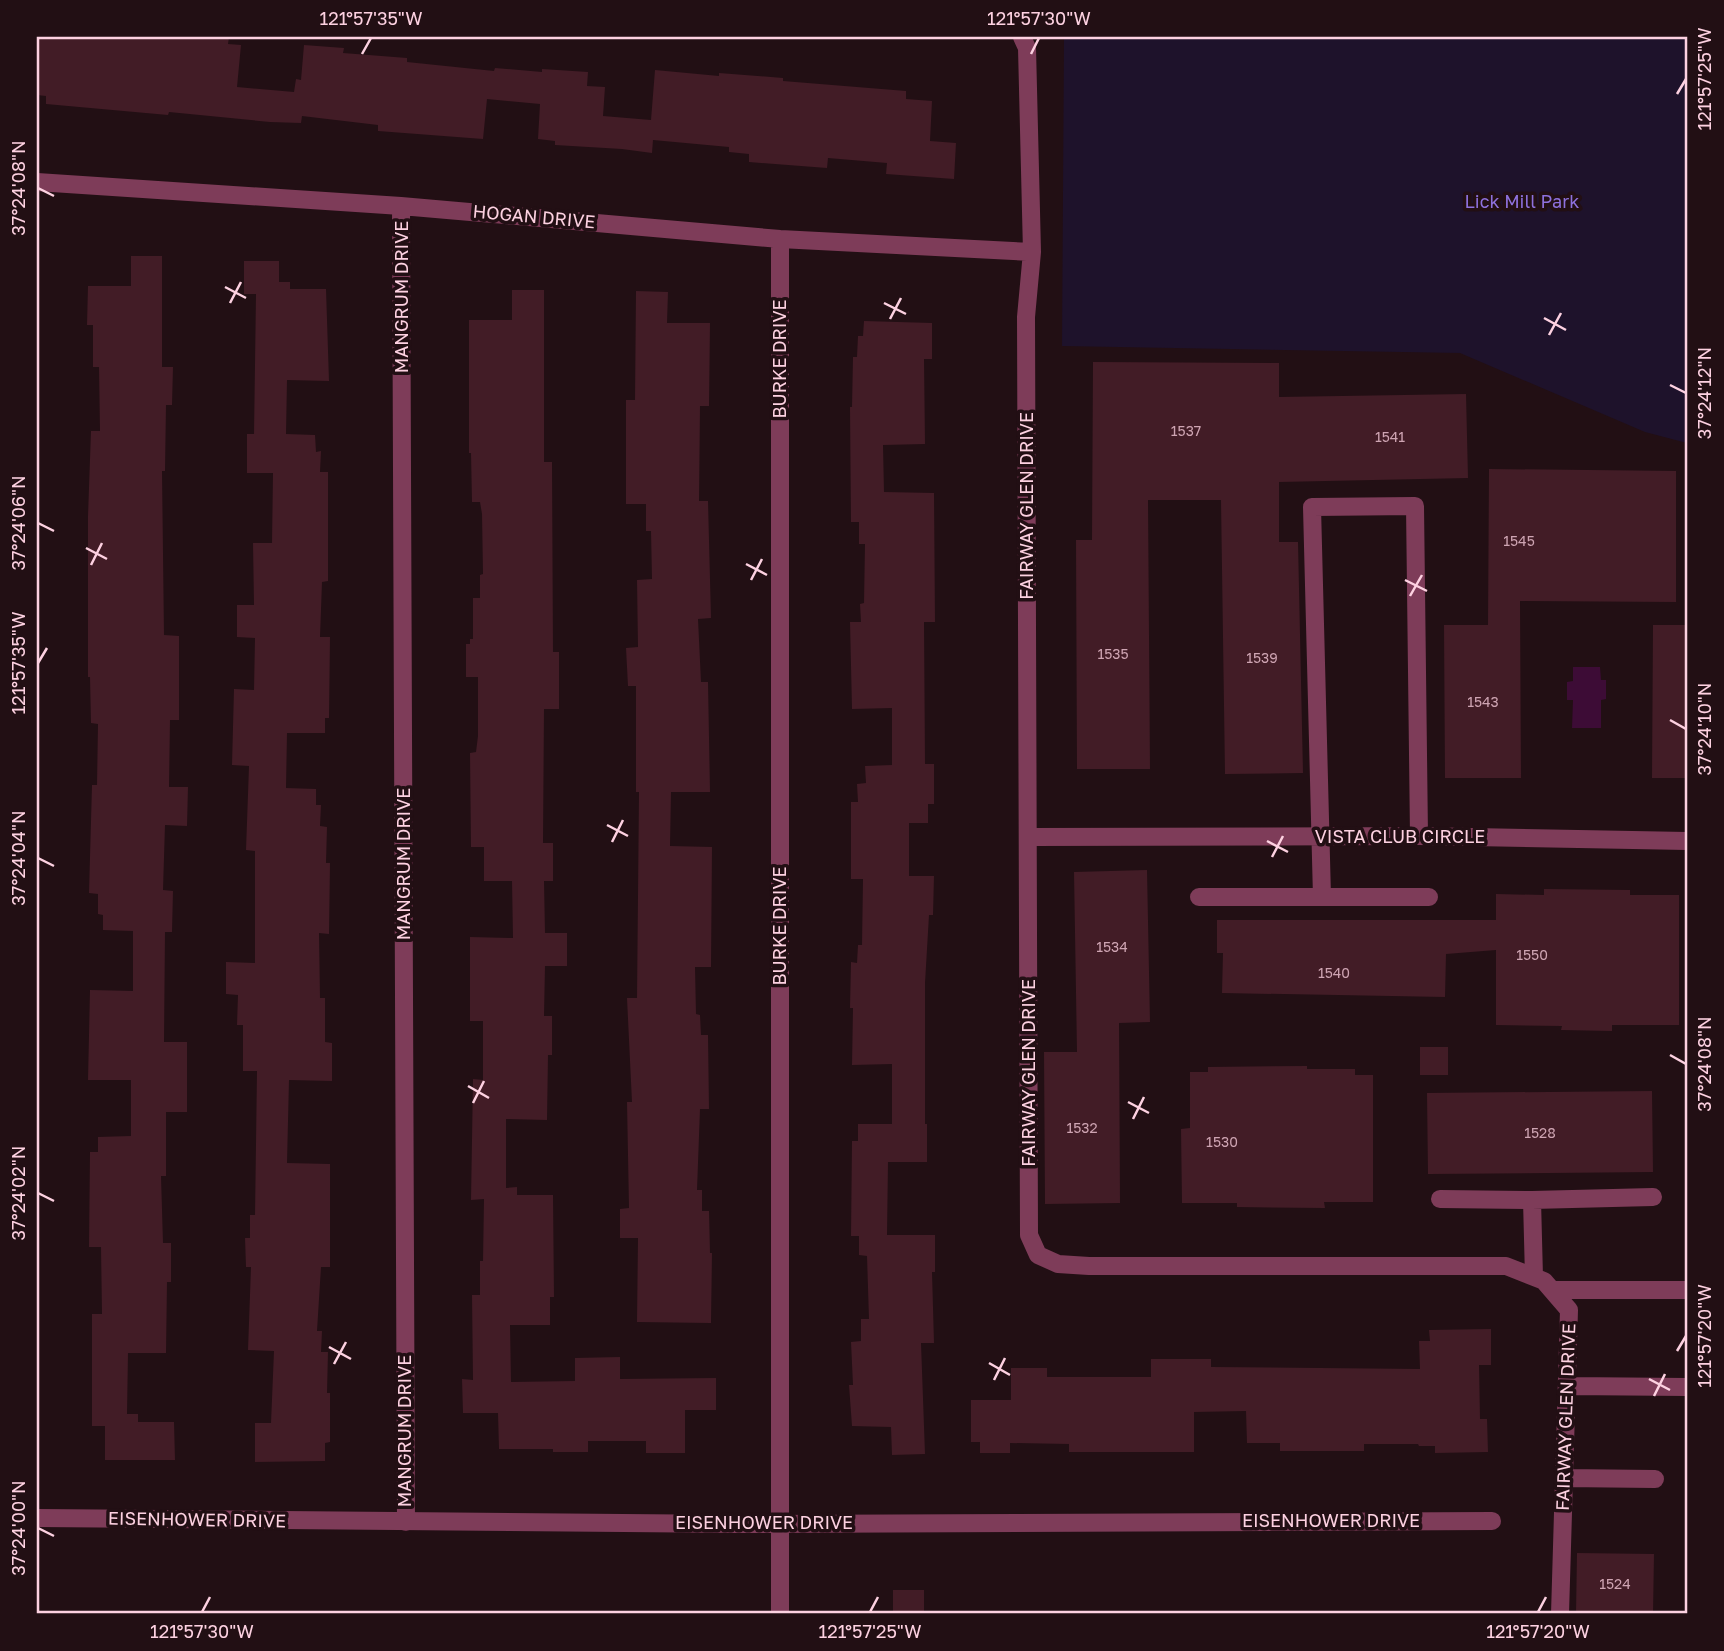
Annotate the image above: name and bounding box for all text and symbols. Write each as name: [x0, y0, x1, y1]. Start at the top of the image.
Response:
text: 121°57'35"W: [319, 7, 423, 29]
text: 121°57'30"W: [987, 7, 1091, 29]
text: 121°57'25"W: [1693, 28, 1715, 130]
text: 37°24'08"N: [7, 140, 29, 236]
park label: Lick Mill Park: [1465, 190, 1579, 212]
street label: HOGAN DRIVE: [472, 200, 596, 232]
street label: MANGRUM DRIVE: [390, 221, 412, 373]
street label: BURKE DRIVE: [768, 300, 790, 418]
text: 37°24'12"N: [1693, 347, 1715, 439]
street label: FAIRWAY GLEN DRIVE: [1015, 412, 1037, 600]
house number: 1537: [1171, 422, 1201, 439]
house number: 1541: [1375, 428, 1405, 445]
text: 37°24'06"N: [7, 475, 29, 571]
house number: 1545: [1503, 532, 1535, 549]
text: 121°57'35"W: [7, 611, 29, 715]
house number: 1535: [1097, 645, 1129, 662]
house number: 1539: [1246, 649, 1278, 666]
text: 37°24'10"N: [1693, 682, 1715, 776]
house number: 1543: [1467, 693, 1499, 710]
street label: MANGRUM DRIVE: [392, 788, 414, 940]
text: 37°24'04"N: [7, 810, 29, 906]
street label: VISTA CLUB CIRCLE: [1315, 825, 1485, 847]
street label: BURKE DRIVE: [768, 867, 790, 985]
house number: 1534: [1096, 938, 1128, 955]
house number: 1550: [1516, 946, 1548, 963]
house number: 1540: [1318, 964, 1350, 981]
street label: FAIRWAY GLEN DRIVE: [1017, 979, 1039, 1167]
text: 37°24'08"N: [1693, 1016, 1715, 1112]
house number: 1532: [1066, 1119, 1098, 1136]
house number: 1528: [1524, 1124, 1556, 1141]
house number: 1530: [1206, 1133, 1238, 1150]
text: 37°24'02"N: [7, 1146, 29, 1240]
text: 121°57'20"W: [1693, 1284, 1715, 1388]
street label: FAIRWAY GLEN DRIVE: [1551, 1323, 1579, 1511]
street label: MANGRUM DRIVE: [393, 1355, 415, 1507]
text: 37°24'00"N: [7, 1480, 29, 1576]
street label: EISENHOWER DRIVE: [108, 1506, 286, 1532]
street label: EISENHOWER DRIVE: [1242, 1509, 1420, 1531]
street label: EISENHOWER DRIVE: [675, 1511, 853, 1533]
house number: 1524: [1599, 1575, 1631, 1592]
text: 121°57'30"W: [150, 1620, 254, 1642]
text: 121°57'25"W: [819, 1620, 921, 1642]
text: 121°57'20"W: [1486, 1620, 1590, 1642]

